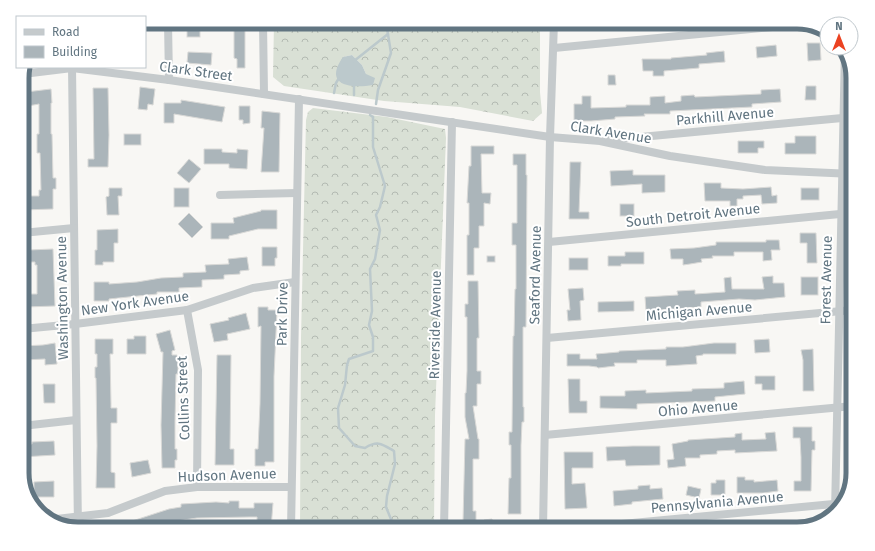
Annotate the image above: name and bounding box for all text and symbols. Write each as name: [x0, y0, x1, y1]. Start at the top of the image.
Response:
legend: [16, 16, 146, 68]
north arrow: [819, 16, 859, 56]
text: N: [835, 20, 843, 33]
text: Road: [52, 25, 80, 39]
text: Building: [52, 45, 98, 59]
street label: Clark Street: [158, 58, 234, 85]
street label: Parkhill Avenue: [675, 104, 775, 129]
street label: Clark Avenue: [569, 118, 653, 147]
street label: South Detroit Avenue: [625, 200, 761, 231]
street label: Seaford Avenue: [526, 225, 545, 325]
street label: Forest Avenue: [817, 235, 836, 325]
street label: Washington Avenue: [53, 236, 72, 360]
street label: Riverside Avenue: [426, 270, 445, 380]
street label: Park Drive: [273, 282, 292, 346]
street label: New York Avenue: [80, 288, 190, 319]
street label: Michigan Avenue: [645, 298, 753, 325]
street label: Collins Street: [174, 355, 193, 440]
street label: Ohio Avenue: [657, 397, 739, 420]
street label: Hudson Avenue: [177, 465, 277, 486]
street label: Pennsylvania Avenue: [650, 488, 784, 517]

